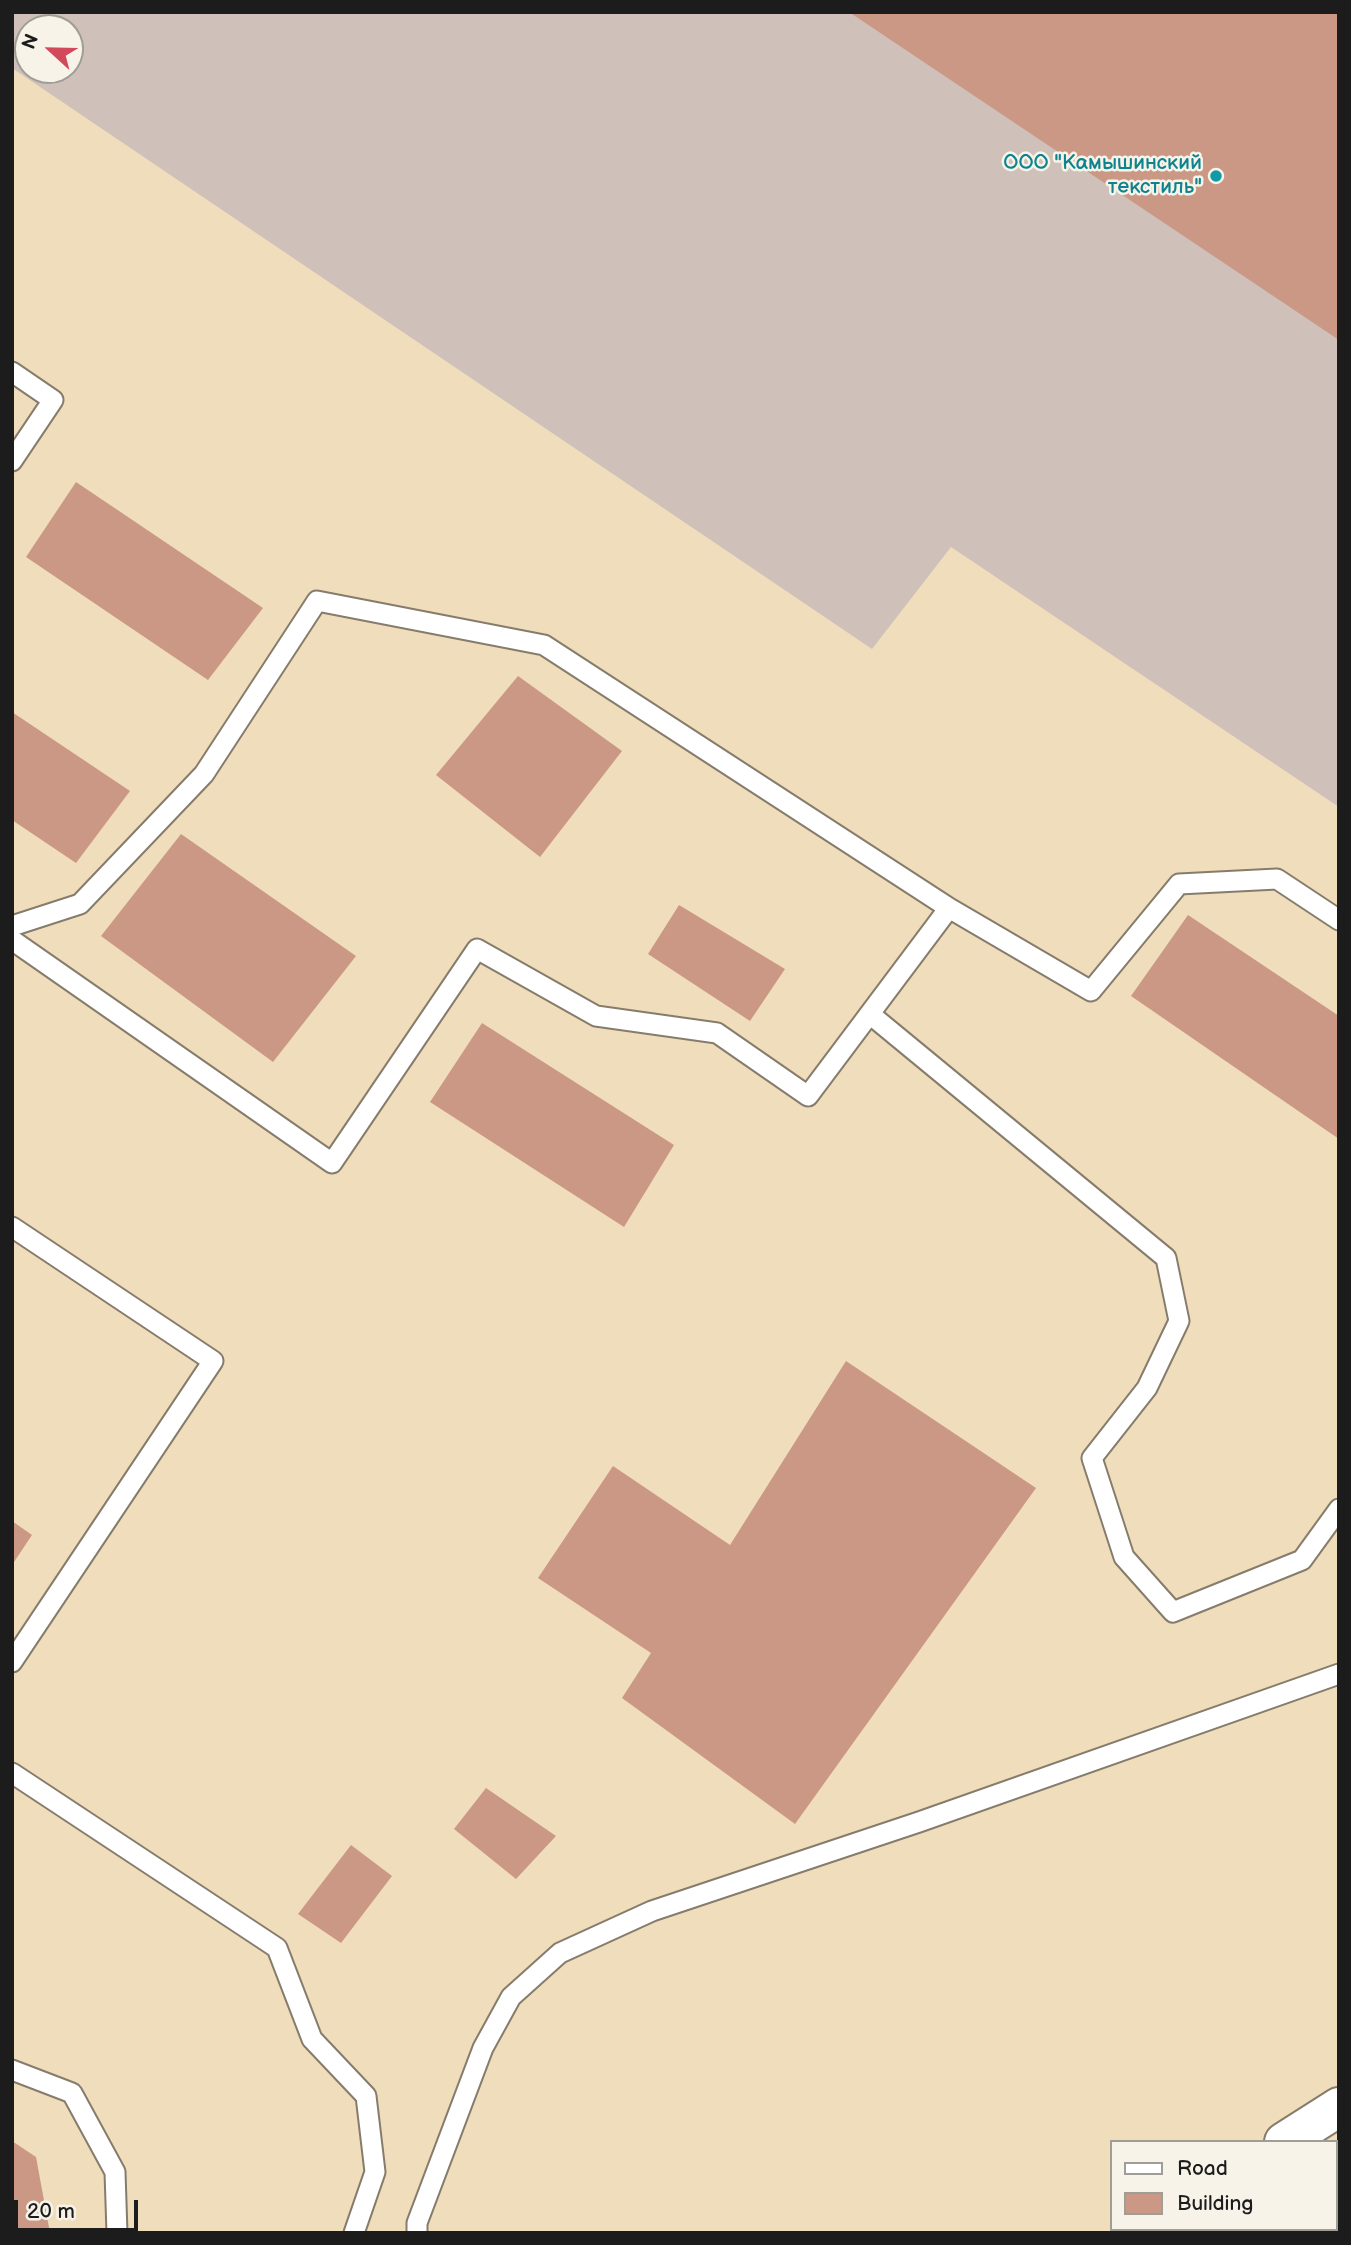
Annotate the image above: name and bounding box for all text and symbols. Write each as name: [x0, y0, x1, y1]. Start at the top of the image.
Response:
north arrow: [14, 14, 84, 84]
text: N: [18, 31, 44, 53]
place label: ООО "Камышинский текстиль": [1003, 151, 1202, 201]
marker: ООО "Камышинский текстиль": [1208, 168, 1224, 184]
legend: [1110, 2140, 1337, 2231]
text: Road: [1177, 2156, 1228, 2181]
scale bar: [18, 2186, 142, 2230]
text: Building: [1177, 2191, 1253, 2216]
text: 20 m: [27, 2199, 75, 2224]

